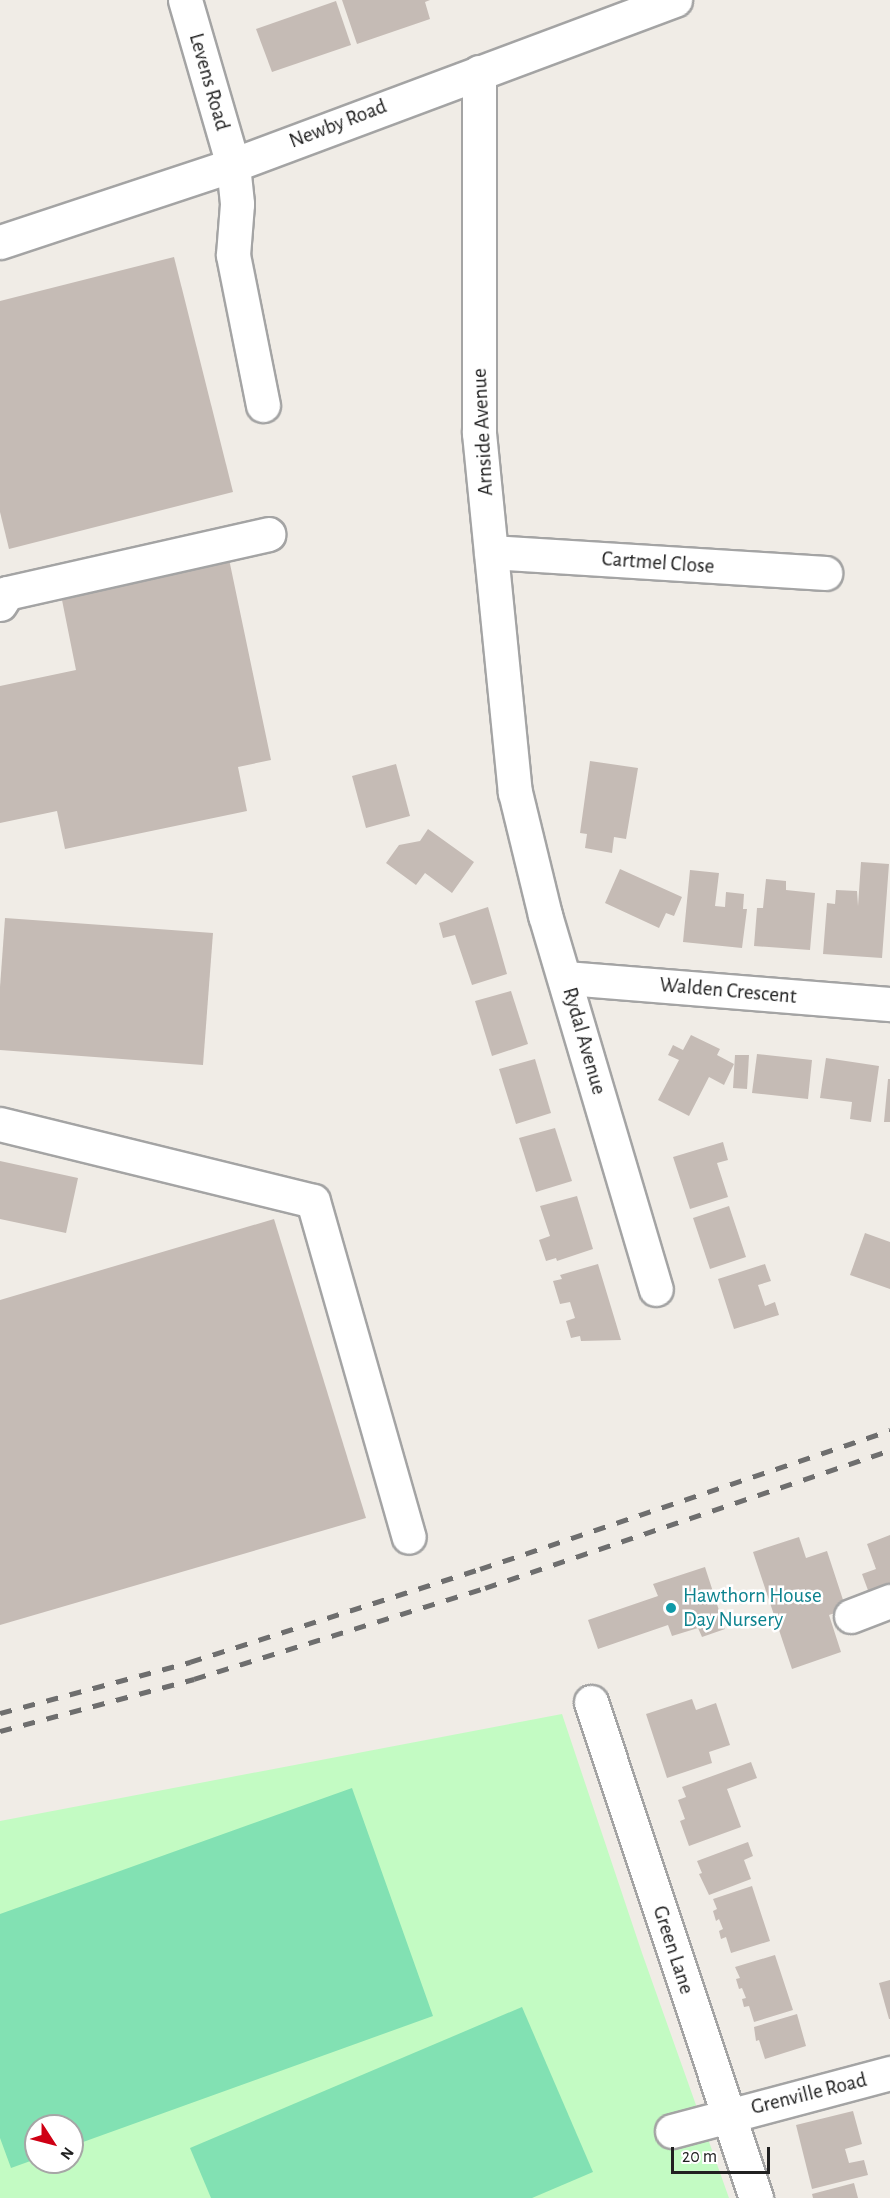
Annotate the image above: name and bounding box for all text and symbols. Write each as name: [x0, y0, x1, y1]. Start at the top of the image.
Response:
street label: Levens Road: [183, 30, 235, 134]
street label: Newby Road: [286, 94, 390, 154]
street label: Arnside Avenue: [467, 368, 499, 496]
street label: Cartmel Close: [601, 546, 715, 580]
street label: Walden Crescent: [658, 972, 798, 1010]
street label: Rydal Avenue: [557, 984, 611, 1098]
place label: Hawthorn House Day Nursery: [683, 1583, 822, 1633]
marker: Hawthorn House Day Nursery: [664, 1601, 678, 1615]
street label: Green Lane: [647, 1903, 699, 1997]
street label: Grenville Road: [749, 2067, 869, 2121]
north arrow: [24, 2114, 84, 2174]
scale bar: [674, 2135, 773, 2173]
text: N: [57, 2144, 77, 2163]
text: 20 m: [682, 2148, 717, 2166]

